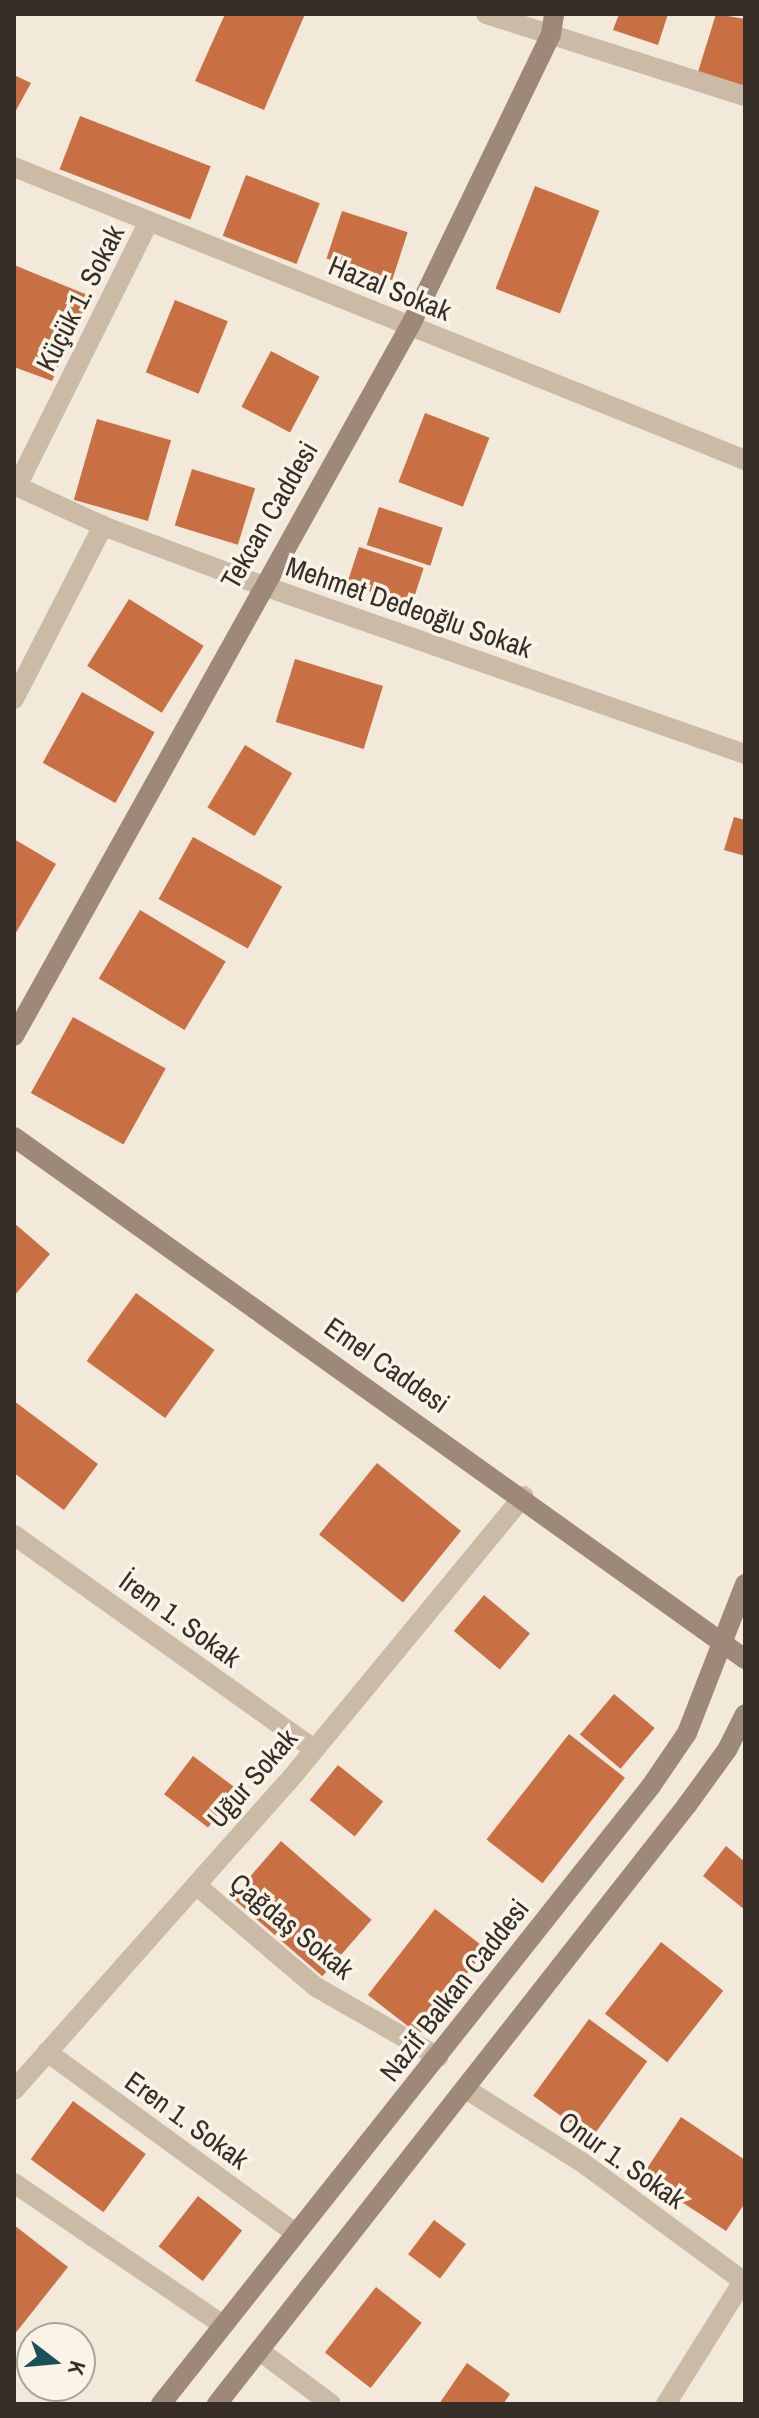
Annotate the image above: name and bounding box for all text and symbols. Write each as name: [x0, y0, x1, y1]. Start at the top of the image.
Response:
street label: Küçük 1. Sokak: [29, 219, 131, 377]
street label: Hazal Sokak: [324, 248, 456, 328]
street label: Tekcan Caddesi: [213, 435, 325, 595]
street label: Mehmet Dedeoğlu Sokak: [282, 549, 536, 665]
street label: Emel Caddesi: [318, 1310, 456, 1420]
street label: İrem 1. Sokak: [113, 1564, 247, 1674]
street label: Uğur Sokak: [200, 1722, 304, 1834]
street label: Çağdaş Sokak: [223, 1866, 361, 1986]
street label: Nazif Balkan Caddesi: [372, 1892, 536, 2088]
street label: Eren 1. Sokak: [119, 2064, 255, 2176]
street label: Onur 1. Sokak: [552, 2104, 692, 2216]
north arrow: [16, 2322, 96, 2402]
text: K: [61, 2358, 93, 2378]

